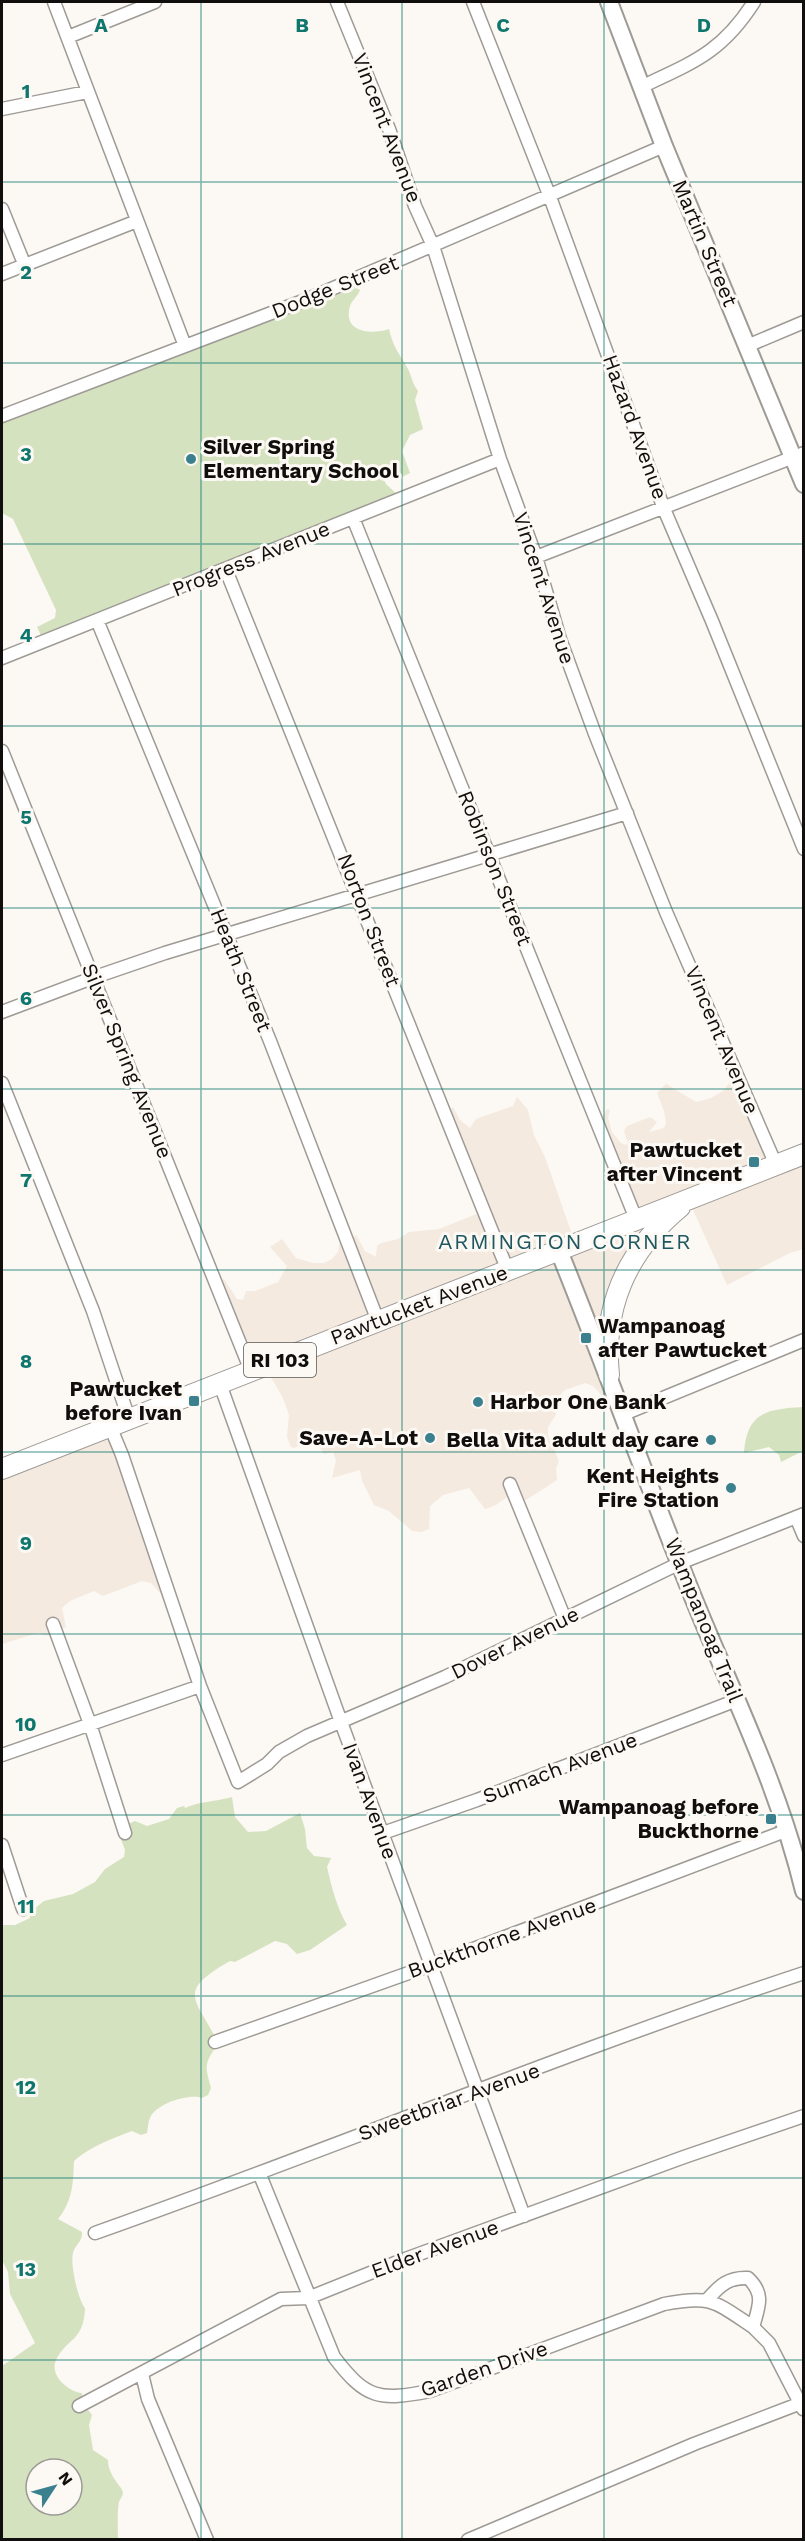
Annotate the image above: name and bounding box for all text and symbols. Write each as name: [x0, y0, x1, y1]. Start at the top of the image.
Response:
text: A: [94, 13, 108, 37]
text: B: [295, 13, 309, 37]
text: C: [496, 13, 510, 37]
text: D: [697, 13, 711, 37]
street label: Vincent Avenue: [347, 49, 428, 206]
text: 1: [22, 79, 30, 103]
street label: Martin Street: [668, 176, 743, 310]
street label: Dodge Street: [268, 250, 402, 323]
text: 2: [20, 260, 32, 284]
street label: Hazard Avenue: [598, 351, 673, 503]
place label: Silver Spring Elementary School: [203, 434, 399, 483]
text: 3: [20, 442, 32, 466]
marker: Silver Spring Elementary School: [184, 452, 198, 466]
street label: Vincent Avenue: [508, 509, 581, 667]
street label: Progress Avenue: [168, 515, 333, 602]
text: 4: [20, 623, 33, 647]
street label: Robinson Street: [453, 787, 538, 949]
text: 5: [20, 805, 32, 829]
street label: Norton Street: [333, 850, 406, 990]
street label: Heath Street: [205, 904, 278, 1035]
street label: Silver Spring Avenue: [77, 959, 178, 1162]
street label: Vincent Avenue: [680, 962, 765, 1118]
text: 6: [20, 986, 32, 1010]
place label: Pawtucket after Vincent: [607, 1137, 742, 1186]
marker: Pawtucket after Vincent: [747, 1155, 761, 1169]
text: 7: [20, 1168, 32, 1192]
district label: ARMINGTON CORNER: [438, 1229, 692, 1254]
street label: Pawtucket Avenue: [326, 1259, 511, 1350]
place label: Wampanoag after Pawtucket: [598, 1313, 767, 1362]
marker: Wampanoag after Pawtucket: [579, 1331, 593, 1345]
road number: RI 103: [244, 1343, 316, 1377]
text: 8: [20, 1349, 32, 1373]
place label: Pawtucket before Ivan: [65, 1376, 182, 1425]
place label: Harbor One Bank: [490, 1389, 667, 1414]
marker: Pawtucket before Ivan: [187, 1394, 201, 1408]
marker: Harbor One Bank: [471, 1395, 485, 1409]
place label: Save-A-Lot: [299, 1425, 418, 1450]
place label: Bella Vita adult day care: [446, 1427, 699, 1452]
marker: Save-A-Lot: [423, 1431, 437, 1445]
marker: Bella Vita adult day care: [704, 1433, 718, 1447]
place label: Kent Heights Fire Station: [586, 1463, 719, 1512]
marker: Kent Heights Fire Station: [724, 1481, 738, 1495]
text: 9: [20, 1531, 32, 1555]
street label: Wampanoag Trail: [660, 1534, 749, 1706]
street label: Dover Avenue: [447, 1601, 583, 1684]
text: 10: [15, 1712, 37, 1736]
street label: Sumach Avenue: [479, 1727, 641, 1809]
street label: Ivan Avenue: [338, 1739, 403, 1863]
place label: Wampanoag before Buckthorne: [559, 1794, 759, 1843]
marker: Wampanoag before Buckthorne: [764, 1812, 778, 1826]
street label: Buckthorne Avenue: [404, 1892, 600, 1983]
text: 11: [17, 1894, 35, 1918]
street label: Sweetbriar Avenue: [355, 2057, 543, 2146]
text: 12: [16, 2075, 36, 2099]
street label: Elder Avenue: [368, 2214, 502, 2283]
text: 13: [16, 2257, 36, 2281]
street label: Garden Drive: [417, 2335, 551, 2402]
north arrow: [24, 2457, 84, 2517]
text: N: [55, 2468, 77, 2489]

